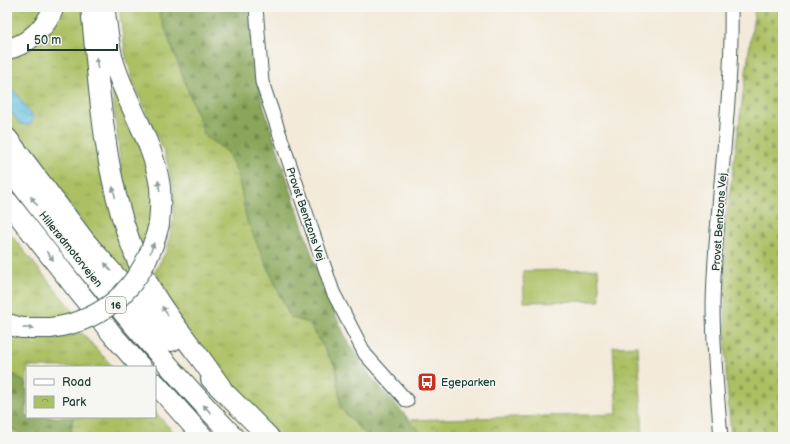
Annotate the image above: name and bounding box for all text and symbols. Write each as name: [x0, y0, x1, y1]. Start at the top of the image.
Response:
scale bar: [28, 26, 117, 52]
text: 50 m: [34, 33, 61, 48]
one-way arrow: [93, 57, 100, 69]
street label: Provst Bentzons Vej: [283, 166, 328, 263]
street label: Provst Bentzons Vej: [710, 173, 729, 272]
one-way arrow: [156, 179, 162, 192]
one-way arrow: [111, 185, 117, 198]
one-way arrow: [30, 196, 38, 207]
street label: Hillerødmotorvejen: [36, 209, 105, 290]
one-way arrow: [150, 242, 156, 254]
one-way arrow: [45, 251, 54, 262]
one-way arrow: [103, 262, 113, 272]
road number: 16: [106, 297, 126, 313]
one-way arrow: [161, 306, 169, 316]
one-way arrow: [22, 325, 35, 331]
legend: [26, 366, 156, 418]
bus stop icon: Egeparken: [416, 371, 438, 393]
text: Road: [62, 375, 91, 390]
place label: Egeparken: [441, 376, 496, 389]
text: Park: [62, 395, 86, 410]
one-way arrow: [203, 404, 212, 413]

